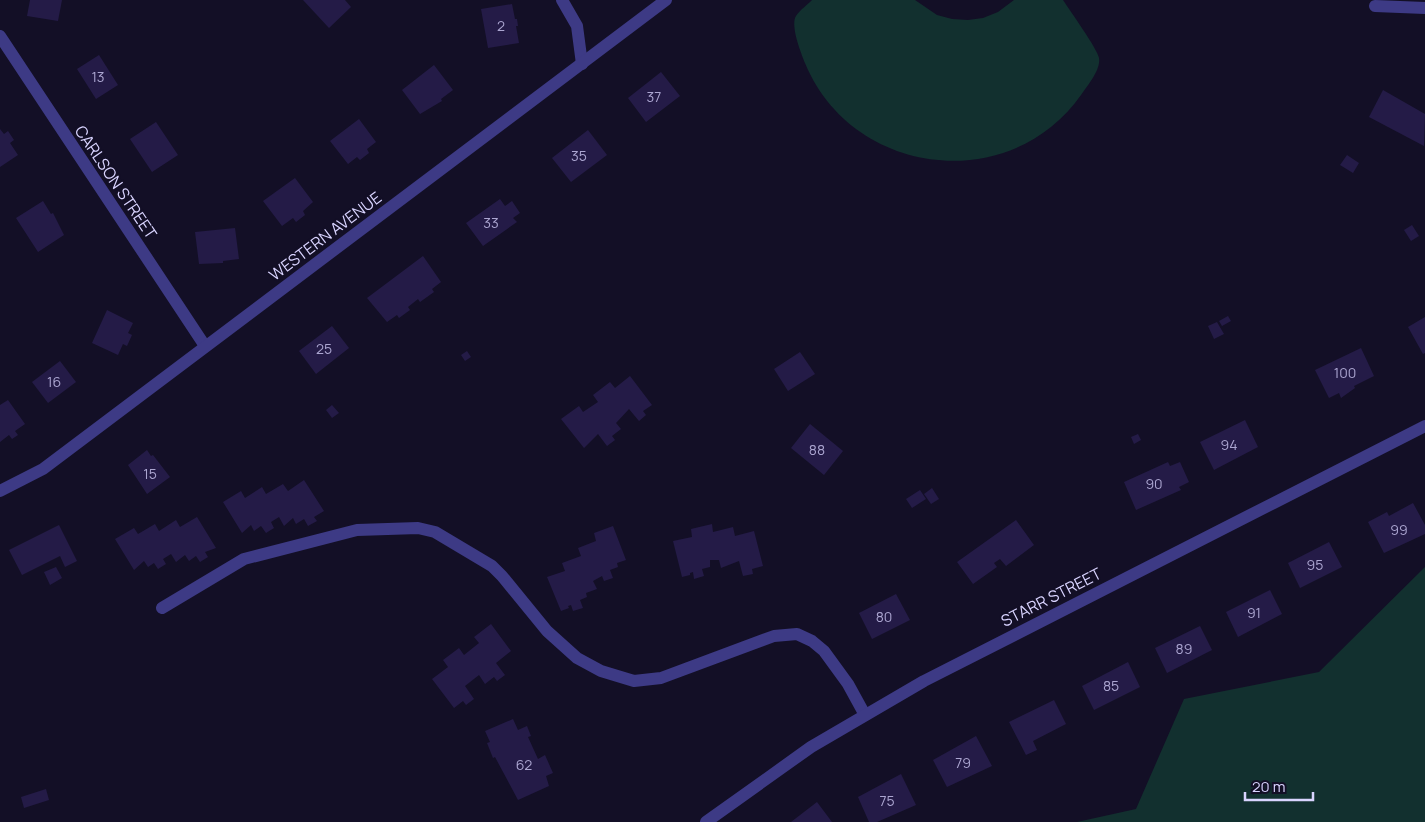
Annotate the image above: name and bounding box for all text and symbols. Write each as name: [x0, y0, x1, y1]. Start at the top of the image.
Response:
house number: 2: [497, 16, 505, 35]
house number: 13: [91, 67, 105, 86]
house number: 37: [647, 87, 661, 106]
street label: CARLSON STREET: [70, 121, 162, 243]
house number: 35: [571, 146, 587, 165]
street label: WESTERN AVENUE: [264, 186, 386, 286]
house number: 33: [483, 213, 499, 232]
house number: 25: [316, 339, 332, 358]
house number: 100: [1334, 363, 1356, 382]
house number: 16: [47, 372, 61, 391]
house number: 94: [1221, 435, 1237, 454]
house number: 88: [809, 440, 825, 459]
house number: 15: [143, 464, 157, 483]
house number: 90: [1145, 474, 1163, 493]
house number: 99: [1390, 520, 1408, 539]
house number: 95: [1307, 555, 1323, 574]
street label: STARR STREET: [997, 562, 1105, 632]
house number: 91: [1247, 603, 1261, 622]
house number: 80: [876, 607, 892, 626]
house number: 89: [1176, 639, 1192, 658]
house number: 85: [1103, 676, 1119, 695]
house number: 79: [955, 753, 971, 772]
house number: 62: [516, 755, 532, 774]
scale bar: [1245, 770, 1312, 802]
text: 20 m: [1252, 776, 1285, 797]
house number: 75: [879, 791, 895, 810]

